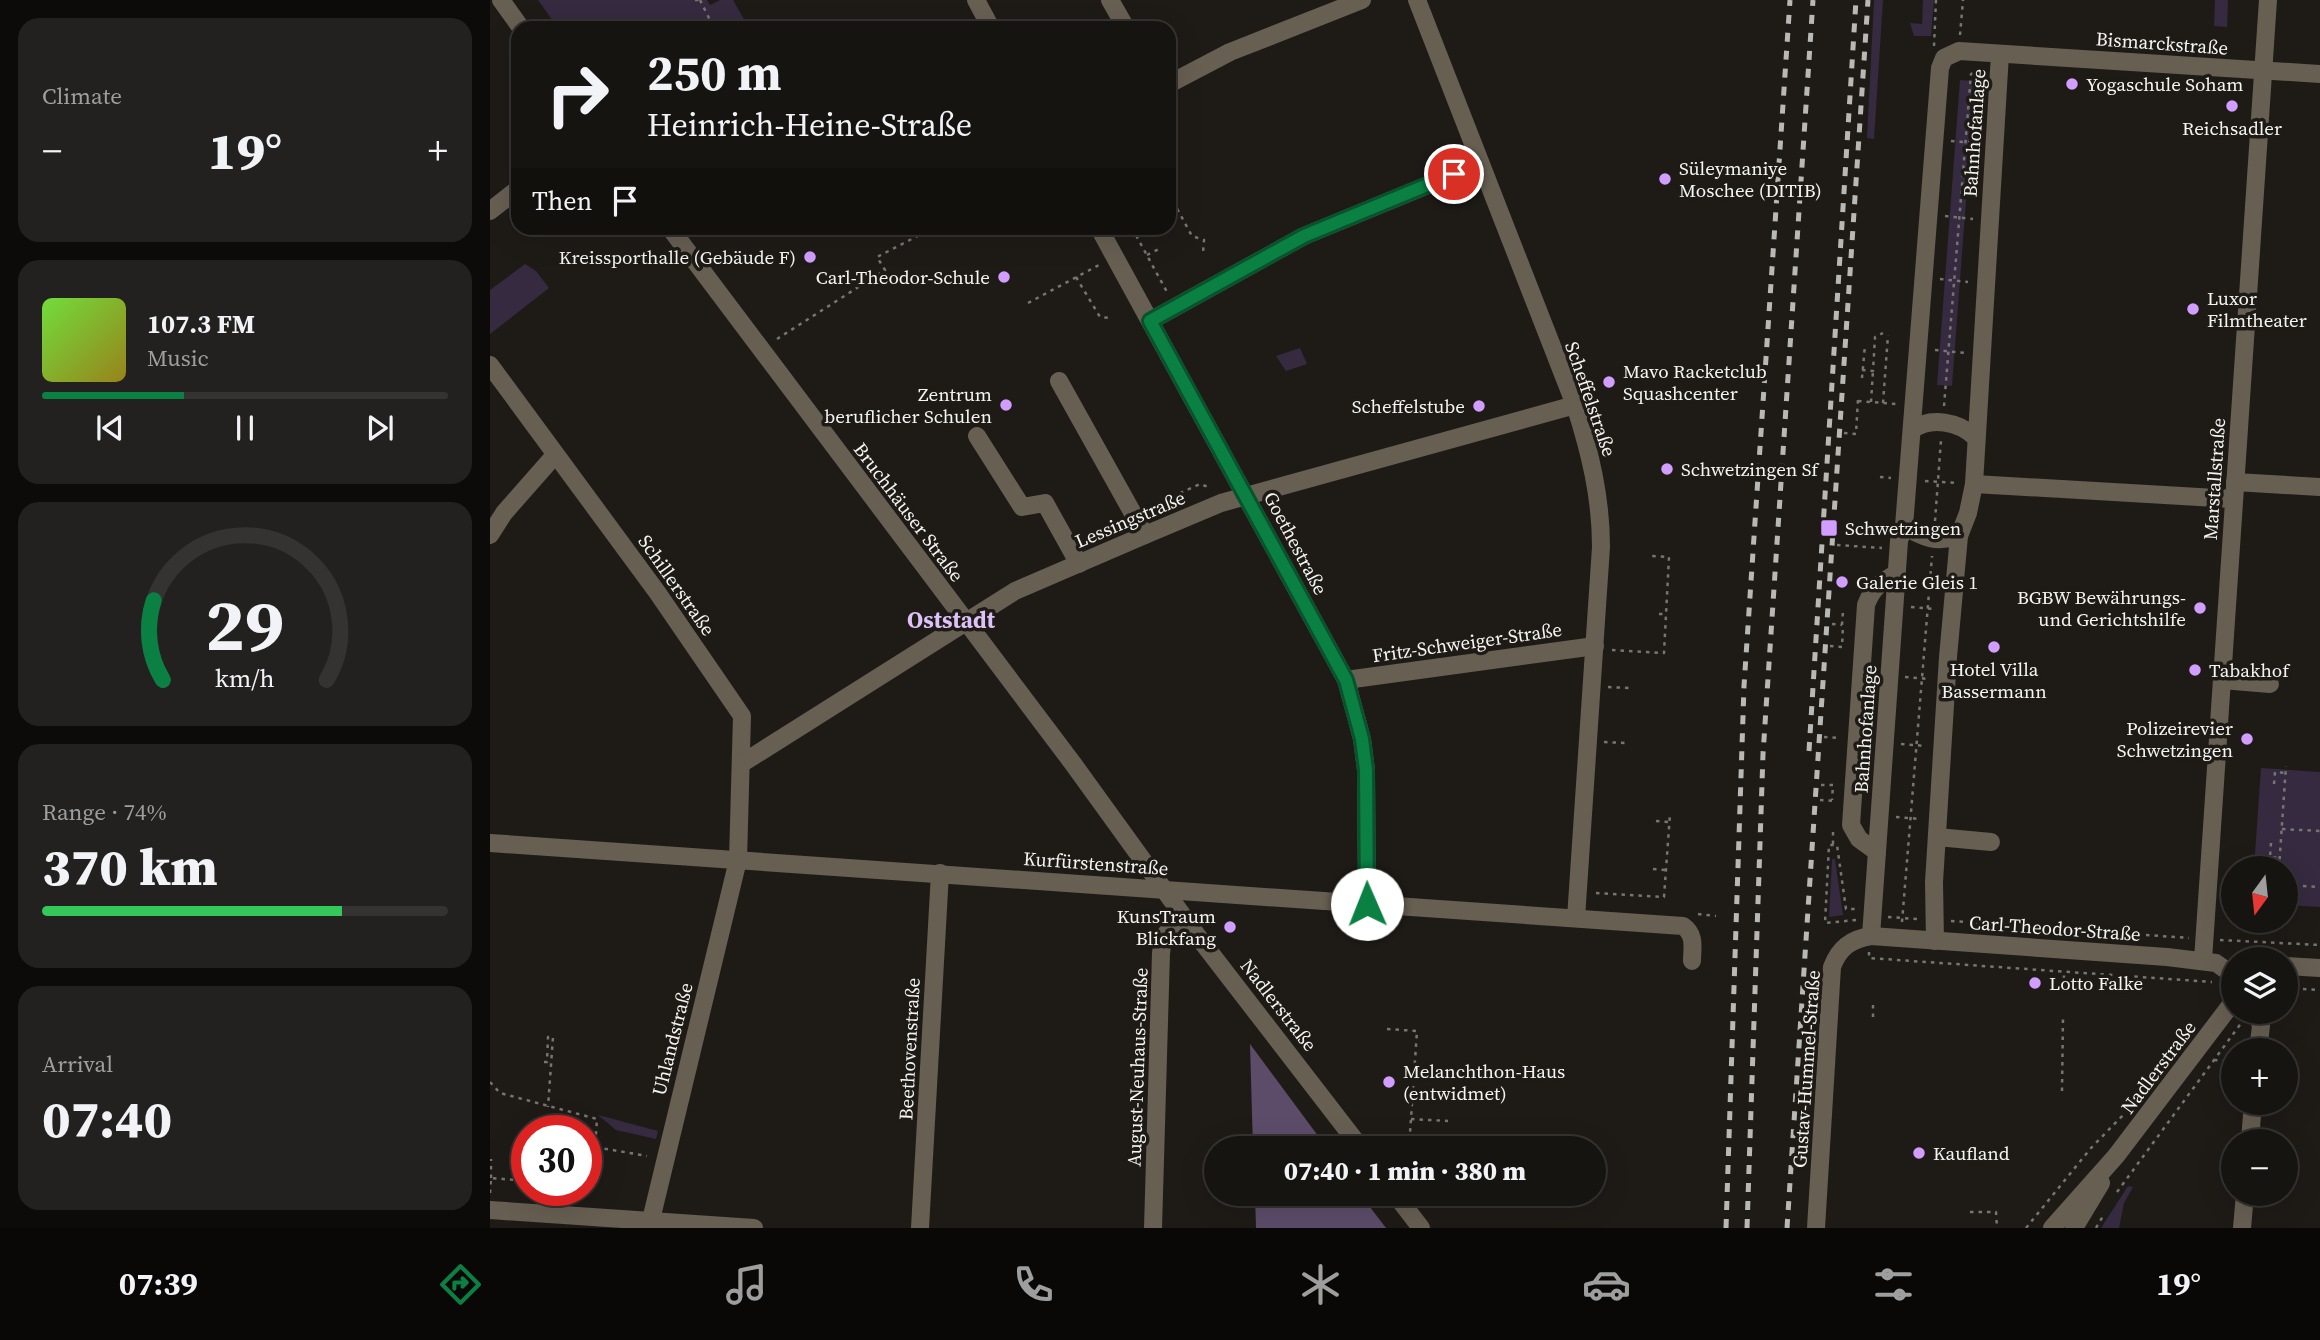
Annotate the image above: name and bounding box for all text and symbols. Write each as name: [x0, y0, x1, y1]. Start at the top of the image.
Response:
street label: Bismarckstraße: [2095, 25, 2229, 61]
text: 250 m: [647, 39, 782, 106]
icon: right: [532, 49, 623, 140]
street label: Bahnhofanlage: [1957, 68, 1991, 198]
place label: Yogaschule Soham: [2086, 71, 2243, 97]
marker: Yogaschule Soham: [2064, 76, 2080, 92]
text: Climate: [42, 80, 122, 112]
marker: Reichsadler: [2224, 98, 2240, 114]
text: Heinrich-Heine-Straße: [647, 103, 972, 147]
text: 19°: [208, 115, 282, 186]
place label: Reichsadler: [2182, 115, 2282, 141]
text: −: [42, 125, 62, 177]
text: +: [428, 125, 448, 177]
pin: [1424, 144, 1484, 204]
icon: arrive: [1435, 155, 1473, 193]
place label: Süleymaniye Moschee (DITIB): [1679, 155, 1822, 203]
marker: Süleymaniye Moschee (DITIB): [1657, 171, 1673, 187]
icon: arrive: [606, 182, 644, 220]
text: Then: [532, 183, 592, 219]
place label: Kreissporthalle (Gebäude F): [559, 244, 796, 270]
marker: Kreissporthalle (Gebäude F): [802, 249, 818, 265]
place label: Carl-Theodor-Schule: [816, 264, 990, 290]
marker: Carl-Theodor-Schule: [996, 269, 1012, 285]
place label: Luxor Filmtheater: [2207, 285, 2307, 333]
marker: Luxor Filmtheater: [2185, 301, 2201, 317]
text: 107.3 FM: [147, 306, 255, 342]
street label: Scheffelstraße: [1559, 338, 1623, 460]
text: Music: [147, 342, 209, 374]
place label: Mavo Racketclub Squashcenter: [1623, 358, 1767, 406]
marker: Mavo Racketclub Squashcenter: [1601, 374, 1617, 390]
place label: Zentrum beruflicher Schulen: [824, 381, 992, 429]
place label: Scheffelstube: [1352, 393, 1465, 419]
marker: Zentrum beruflicher Schulen: [998, 397, 1014, 413]
marker: Scheffelstube: [1471, 398, 1487, 414]
icon: previous: [91, 409, 129, 447]
icon: pause: [226, 409, 264, 447]
icon: next: [361, 409, 399, 447]
street label: Marstallstraße: [2197, 417, 2231, 541]
street label: Bruchhäuser Straße: [848, 437, 970, 587]
place label: Schwetzingen Sf: [1681, 456, 1820, 482]
marker: Schwetzingen Sf: [1659, 461, 1675, 477]
street label: Lessingstraße: [1071, 484, 1189, 554]
street label: Goethestraße: [1258, 487, 1334, 599]
place label: Schwetzingen: [1845, 515, 1961, 541]
marker: Schwetzingen: [1819, 518, 1839, 538]
street label: Schillerstraße: [633, 529, 721, 641]
place label: Galerie Gleis 1: [1856, 569, 1978, 595]
marker: Galerie Gleis 1: [1834, 574, 1850, 590]
text: 29: [206, 575, 284, 674]
place label: BGBW Bewährungs- und Gerichtshilfe: [2017, 584, 2186, 632]
marker: BGBW Bewährungs- und Gerichtshilfe: [2192, 600, 2208, 616]
district label: Oststadt: [907, 604, 996, 636]
street label: Fritz-Schweiger-Straße: [1371, 616, 1563, 668]
marker: Hotel Villa Bassermann: [1986, 639, 2002, 655]
place label: Hotel Villa Bassermann: [1941, 656, 2047, 704]
place label: Tabakhof: [2209, 657, 2291, 683]
text: km/h: [215, 661, 275, 695]
marker: Tabakhof: [2187, 662, 2203, 678]
street label: Bahnhofanlage: [1848, 664, 1882, 794]
place label: Polizeirevier Schwetzingen: [2117, 715, 2233, 763]
marker: Polizeirevier Schwetzingen: [2239, 731, 2255, 747]
text: Range · 74%: [42, 796, 167, 828]
text: 370 km: [42, 831, 218, 902]
street label: Kurfürstenstraße: [1023, 845, 1169, 881]
north arrow: [2221, 856, 2298, 933]
map controls: [2221, 856, 2298, 1206]
position arrow: [1330, 867, 1404, 941]
place label: KunsTraum Blickfang: [1117, 903, 1216, 951]
street label: Carl-Theodor-Straße: [1968, 909, 2142, 947]
marker: KunsTraum Blickfang: [1222, 919, 1238, 935]
button: layers: [2221, 947, 2298, 1024]
street label: Nadlerstraße: [1235, 954, 1323, 1056]
street label: August-Neuhaus-Straße: [1121, 967, 1153, 1167]
street label: Gustav-Hummel-Straße: [1786, 969, 1826, 1169]
place label: Lotto Falke: [2049, 970, 2143, 996]
marker: Lotto Falke: [2027, 975, 2043, 991]
street label: Beethovenstraße: [892, 977, 926, 1121]
street label: Uhlandstraße: [645, 980, 699, 1098]
street label: Nadlerstraße: [2114, 1015, 2202, 1119]
button: +: [2221, 1038, 2298, 1115]
text: Arrival: [42, 1048, 113, 1080]
place label: Melanchthon-Haus (entwidmet): [1403, 1058, 1565, 1106]
marker: Melanchthon-Haus (entwidmet): [1381, 1074, 1397, 1090]
text: 07:40: [42, 1083, 172, 1154]
speed limit sign: 30: [511, 1115, 602, 1206]
button: −: [2221, 1129, 2298, 1206]
place label: Kaufland: [1933, 1140, 2010, 1166]
marker: Kaufland: [1911, 1145, 1927, 1161]
text: 07:40 · 1 min · 380 m: [1284, 1153, 1526, 1189]
icon: directions: [436, 1260, 485, 1309]
icon: music: [722, 1260, 771, 1309]
icon: phone: [1009, 1260, 1058, 1309]
icon: climate: [1296, 1260, 1345, 1309]
icon: car: [1582, 1260, 1631, 1309]
icon: filters: [1869, 1260, 1918, 1309]
text: 07:39: [119, 1262, 198, 1306]
text: 19°: [2156, 1262, 2201, 1306]

